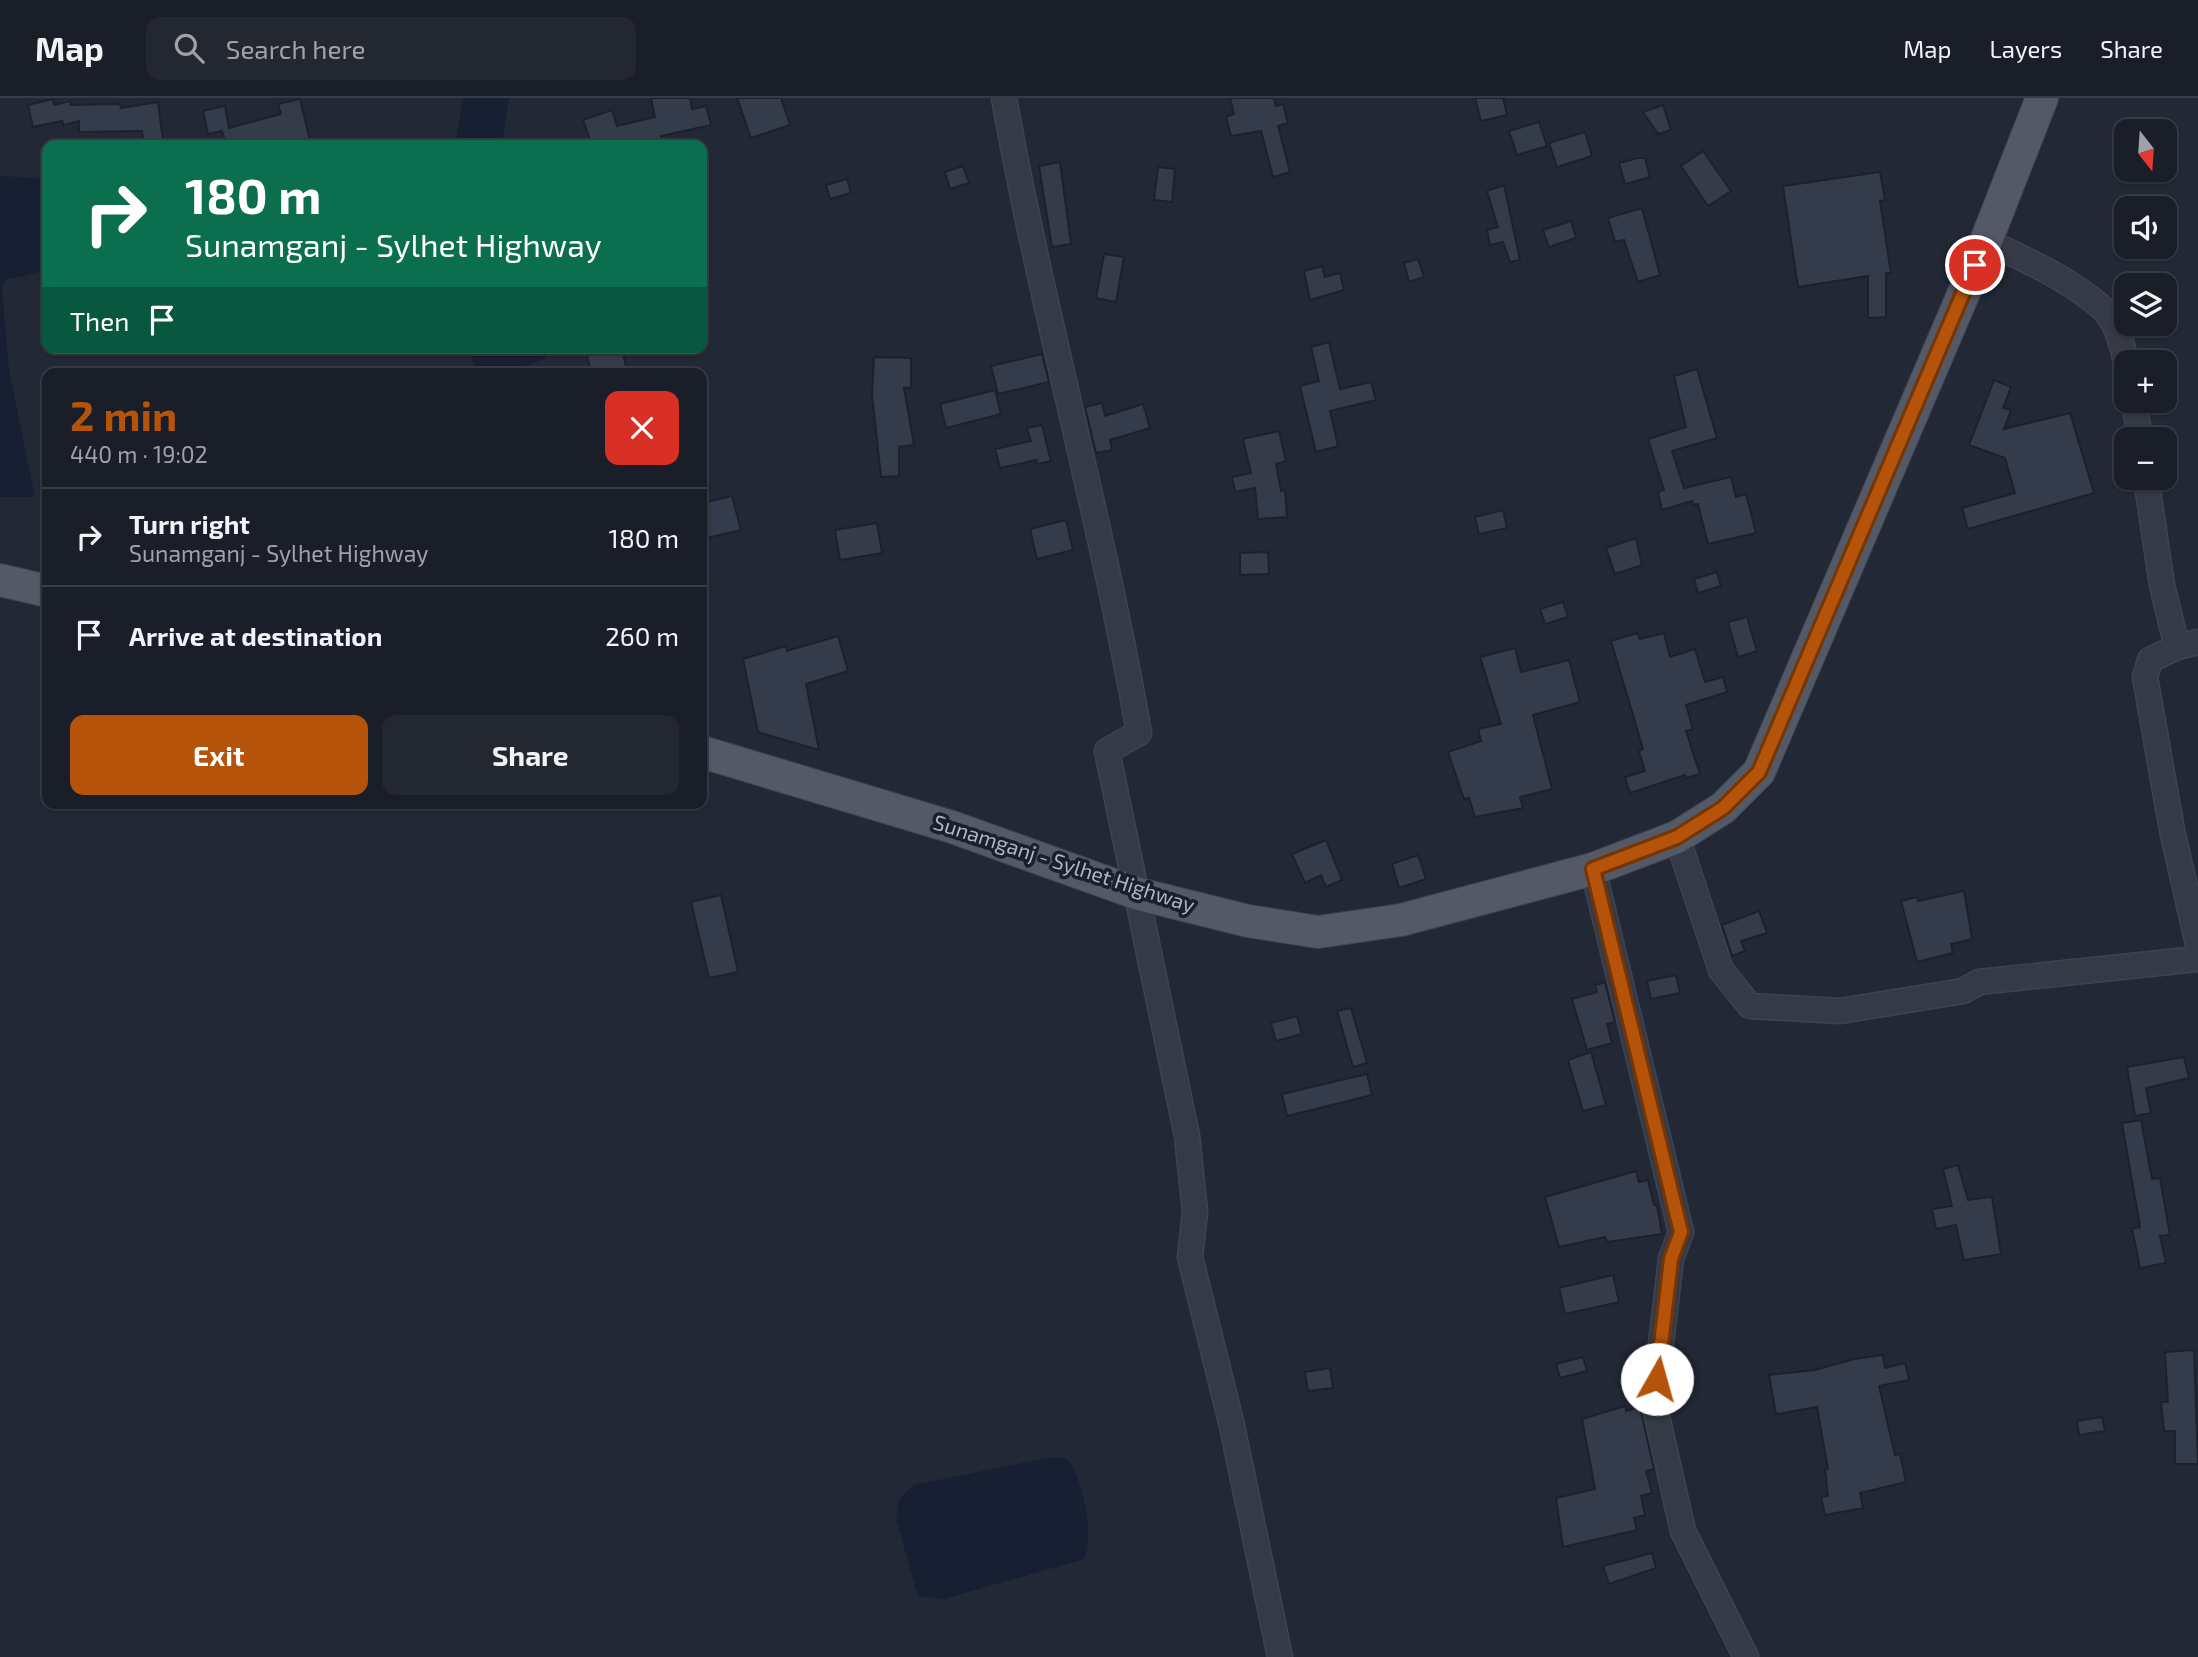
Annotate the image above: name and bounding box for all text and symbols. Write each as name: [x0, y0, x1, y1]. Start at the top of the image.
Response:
search box: [146, 17, 636, 80]
text: Map: [35, 28, 104, 68]
icon: search: [170, 29, 208, 67]
text: Search here: [226, 33, 365, 64]
text: Map: [1903, 34, 1951, 63]
text: Layers: [1989, 34, 2062, 63]
text: Share: [2100, 34, 2163, 63]
north arrow: [2114, 119, 2177, 182]
map controls: [2114, 119, 2177, 490]
text: 180 m: [185, 165, 321, 224]
icon: right: [70, 168, 161, 259]
button: sound: [2114, 196, 2177, 259]
text: Sunamganj - Sylhet Highway: [185, 225, 602, 263]
pin: [1945, 235, 2005, 295]
icon: arrive: [1956, 246, 1994, 284]
button: layers: [2114, 273, 2177, 336]
icon: arrive: [143, 301, 181, 339]
text: Then: [70, 305, 129, 336]
button: +: [2114, 350, 2177, 413]
text: 2 min: [70, 389, 177, 439]
button: close: [605, 391, 679, 465]
button: −: [2114, 427, 2177, 490]
text: 440 m · 19:02: [70, 440, 208, 468]
text: Turn right: [129, 508, 250, 539]
icon: right: [70, 518, 108, 556]
text: 180 m: [609, 522, 679, 553]
text: Sunamganj - Sylhet Highway: [129, 539, 428, 567]
icon: arrive: [70, 616, 108, 654]
text: Arrive at destination: [129, 620, 382, 651]
text: 260 m: [605, 620, 679, 651]
button: Exit: [70, 715, 368, 795]
button: Share: [382, 715, 679, 795]
street label: Sunamganj - Sylhet Highway: [930, 808, 1198, 918]
position arrow: [1620, 1342, 1694, 1416]

